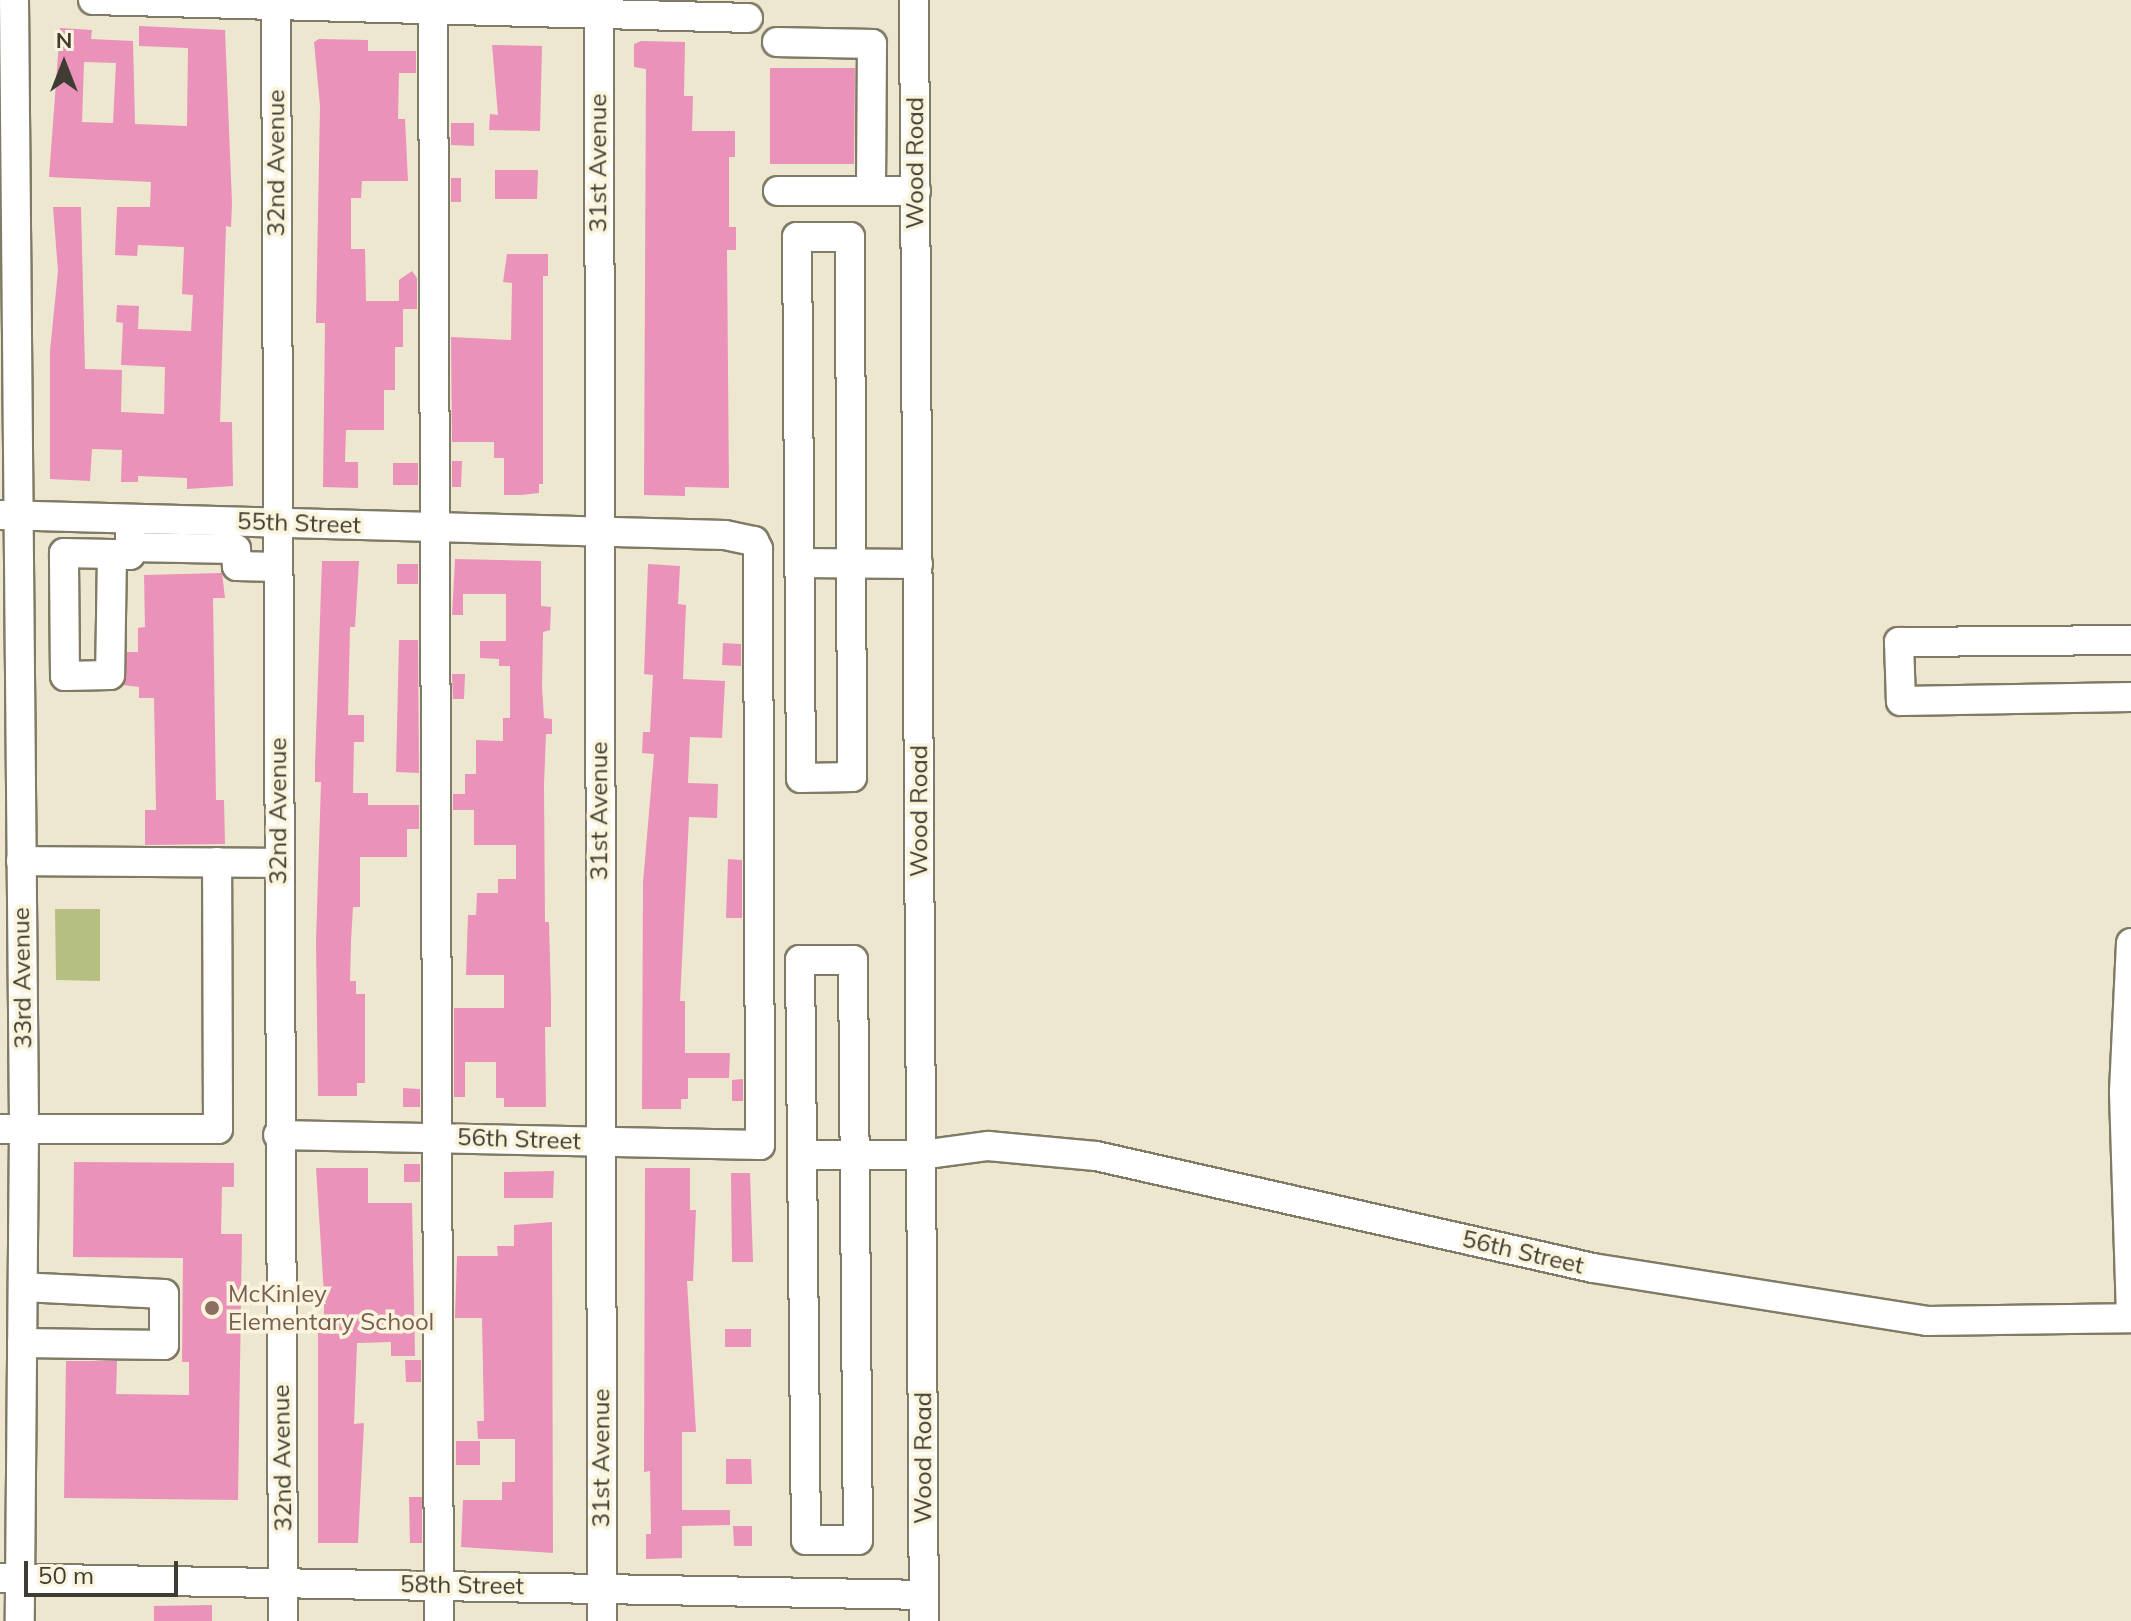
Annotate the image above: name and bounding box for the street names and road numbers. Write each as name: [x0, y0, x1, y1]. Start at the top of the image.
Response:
street label: 32nd Avenue: [262, 89, 290, 237]
street label: 31st Avenue: [584, 94, 612, 232]
street label: Wood Road: [901, 97, 929, 229]
street label: 55th Street: [237, 506, 361, 540]
street label: 32nd Avenue: [264, 737, 292, 885]
street label: 31st Avenue: [585, 742, 613, 880]
street label: Wood Road: [905, 745, 933, 877]
street label: 33rd Avenue: [6, 907, 38, 1049]
street label: 56th Street: [457, 1122, 581, 1156]
street label: 56th Street: [1459, 1224, 1587, 1280]
street label: 32nd Avenue: [266, 1384, 298, 1532]
street label: 31st Avenue: [587, 1389, 615, 1527]
street label: Wood Road: [909, 1392, 937, 1524]
street label: 58th Street: [400, 1570, 524, 1600]

